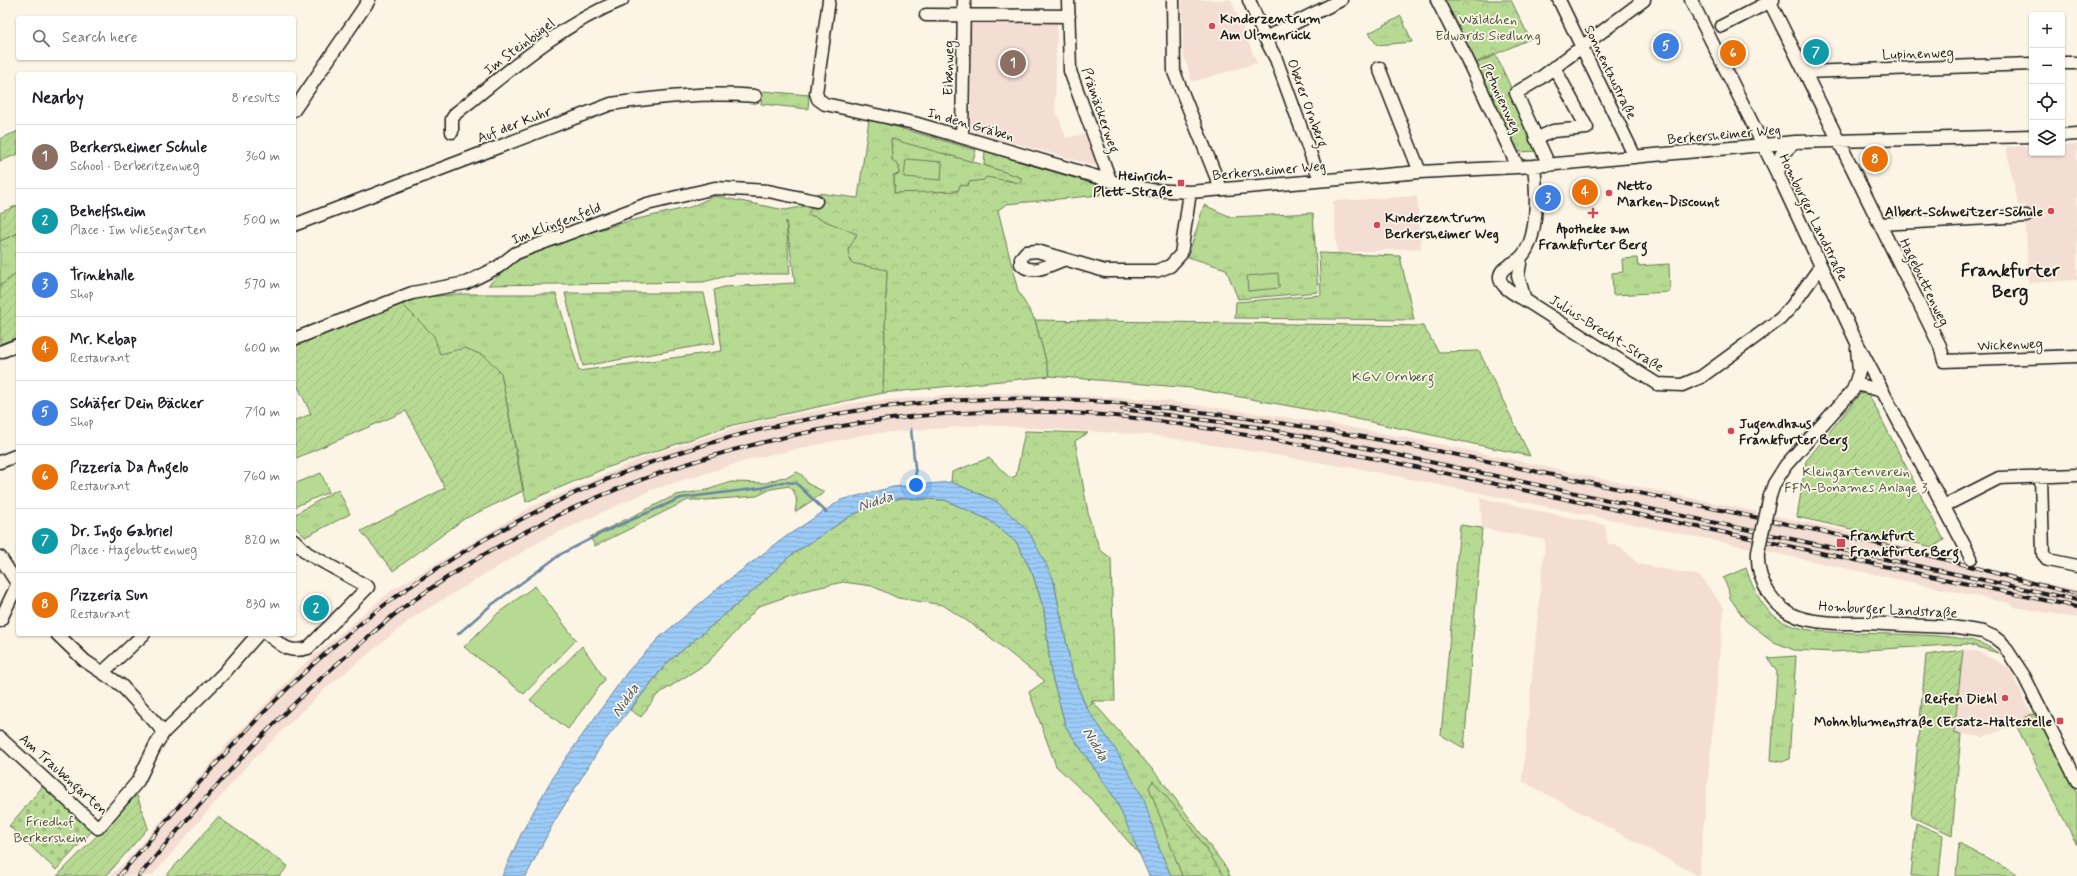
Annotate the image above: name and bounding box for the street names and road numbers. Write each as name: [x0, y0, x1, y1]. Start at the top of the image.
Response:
street label: Im Steinbügel: [481, 14, 558, 79]
street label: Sonnentaustraße: [1580, 22, 1641, 123]
street label: Eibenweg: [940, 40, 959, 96]
street label: Lupinenweg: [1882, 44, 1954, 65]
street label: Oberer Ornberg: [1281, 56, 1331, 151]
street label: Petunienweg: [1477, 60, 1525, 136]
street label: Prämäckerweg: [1075, 65, 1123, 156]
street label: Auf der Kuhr: [475, 102, 554, 147]
street label: In den Gräben: [925, 104, 1016, 146]
street label: Berkersheimer Weg: [1667, 121, 1782, 149]
street label: Homburger Landstraße: [1773, 151, 1852, 285]
street label: Berkersheimer Weg: [1212, 157, 1327, 185]
street label: Im Klingenfeld: [509, 199, 604, 251]
street label: Hagebuttenweg: [1893, 236, 1953, 330]
street label: Julius-Brecht-Straße: [1546, 291, 1667, 376]
street label: Wickenweg: [1977, 335, 2043, 356]
street label: Homburger Landstraße: [1818, 597, 1958, 625]
street label: Am Traubengarten: [14, 730, 112, 821]

